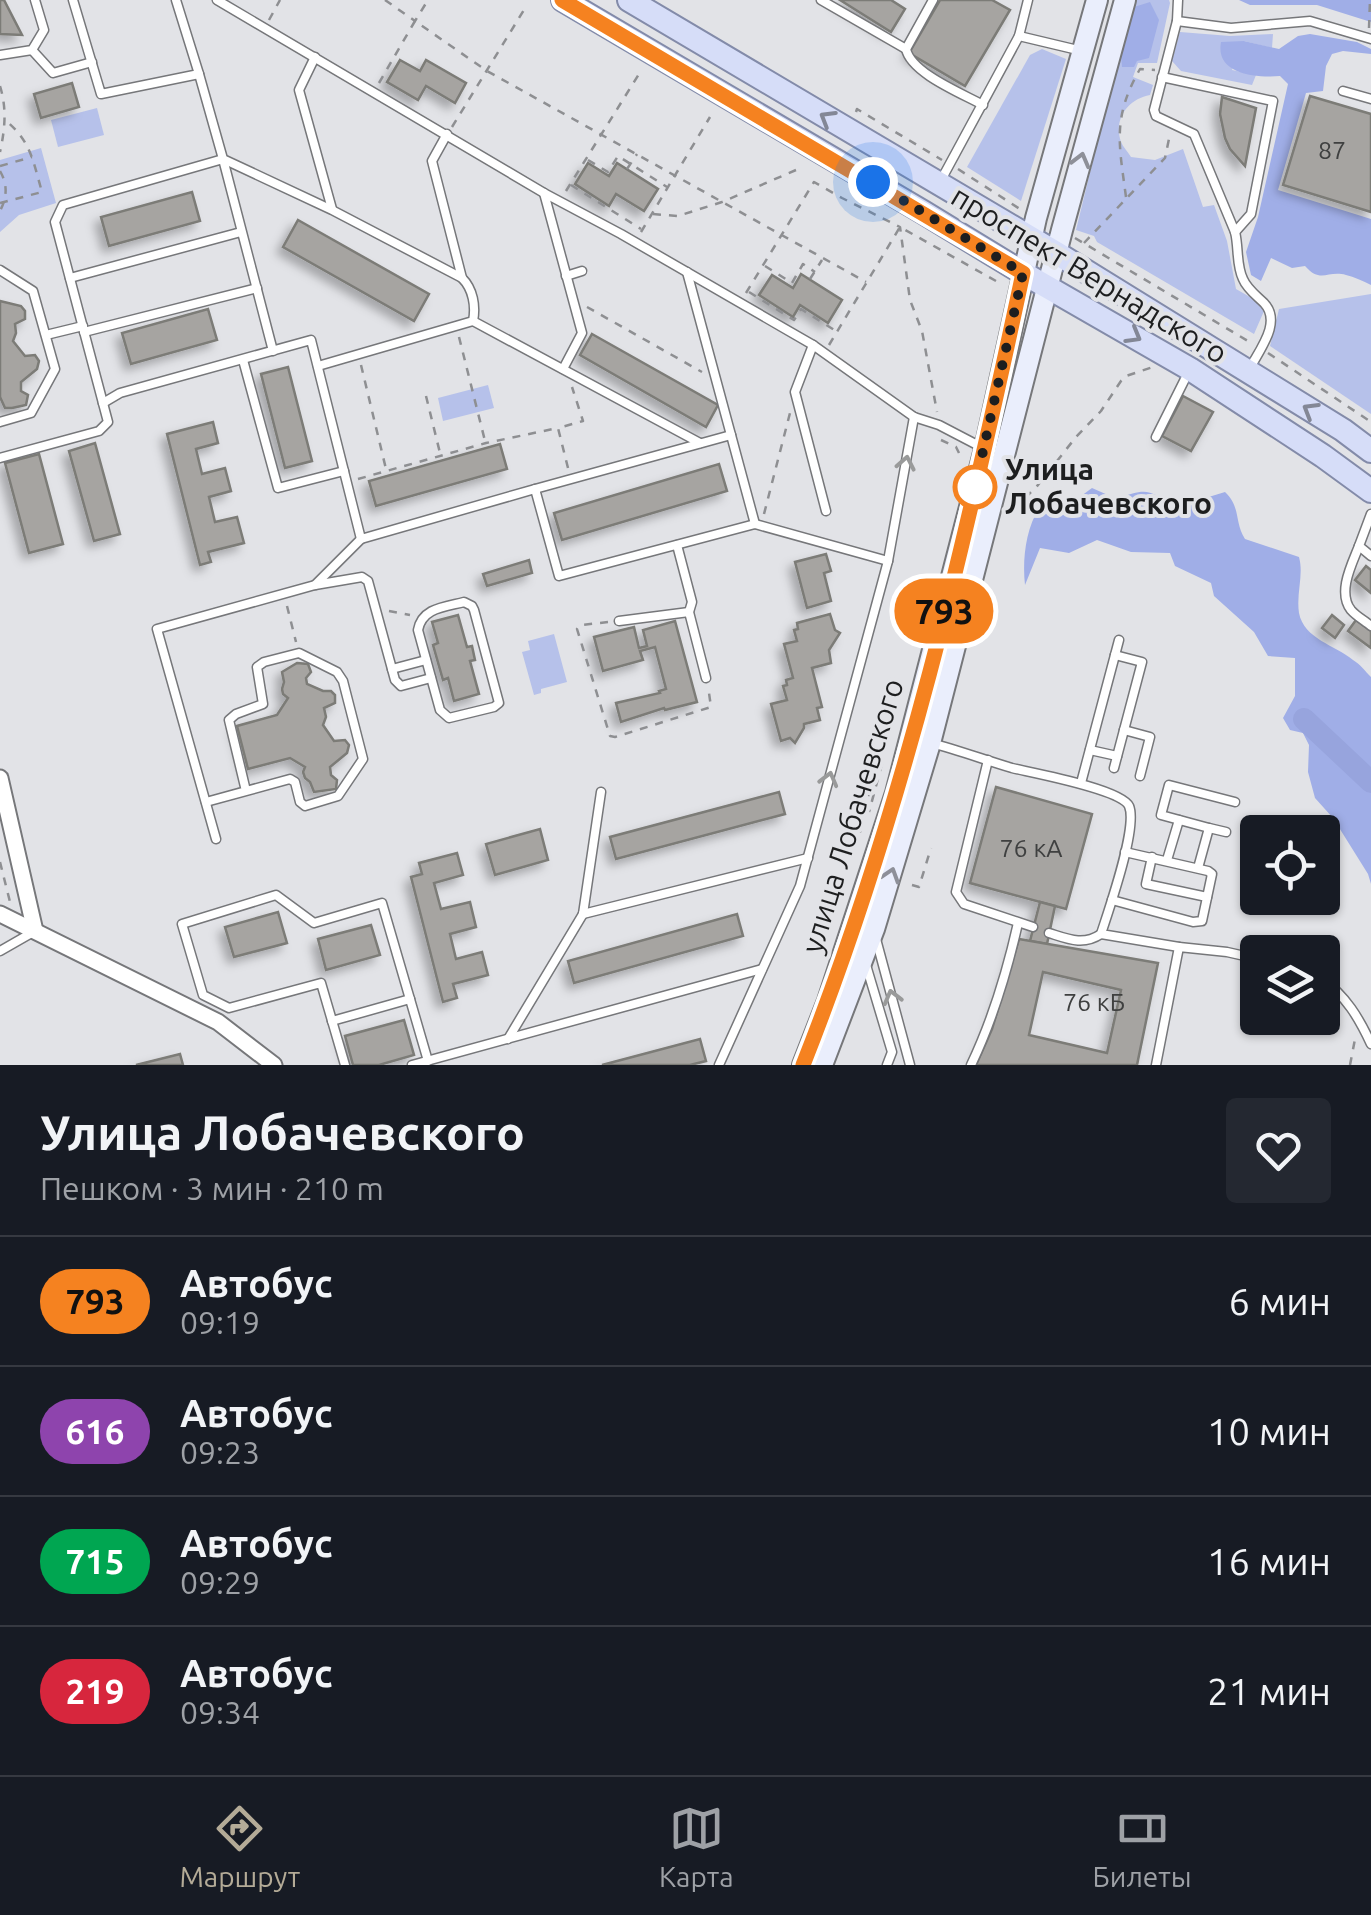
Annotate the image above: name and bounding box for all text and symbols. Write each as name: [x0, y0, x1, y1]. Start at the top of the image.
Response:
one-way arrow: [820, 111, 838, 130]
house number: 87: [1318, 136, 1346, 164]
one-way arrow: [1070, 152, 1091, 169]
your location: [848, 157, 898, 207]
street label: проспект Вернадского: [946, 178, 1233, 370]
one-way arrow: [1123, 324, 1141, 344]
one-way arrow: [1303, 403, 1321, 422]
place label: Улица Лобачевского: [1005, 452, 1212, 520]
one-way arrow: [895, 455, 916, 472]
marker: Улица Лобачевского: [954, 466, 996, 508]
line badge: 793: [886, 578, 1002, 644]
text: 793: [914, 591, 974, 631]
street label: улица Лобачевского: [794, 674, 910, 957]
one-way arrow: [818, 771, 839, 788]
map controls: [1240, 815, 1340, 1035]
button: locate: [1240, 815, 1340, 915]
house number: 76 кА: [999, 834, 1063, 862]
one-way arrow: [880, 867, 900, 884]
button: layers: [1240, 935, 1340, 1035]
house number: 76 кБ: [1063, 988, 1125, 1016]
one-way arrow: [883, 989, 904, 1006]
button: heart: [1226, 1098, 1331, 1203]
text: Улица Лобачевского: [40, 1105, 525, 1159]
text: Пешком · 3 мин · 210 m: [40, 1170, 384, 1206]
text: Автобус: [180, 1262, 333, 1304]
text: 6 мин: [1229, 1280, 1331, 1322]
text: 793: [65, 1281, 125, 1321]
text: 09:19: [180, 1304, 260, 1340]
text: Автобус: [180, 1392, 333, 1434]
text: 10 мин: [1207, 1410, 1331, 1452]
text: 616: [65, 1411, 125, 1451]
text: 09:23: [180, 1434, 260, 1470]
text: Автобус: [180, 1522, 333, 1564]
text: 16 мин: [1207, 1540, 1331, 1582]
text: 715: [65, 1541, 125, 1581]
text: 09:29: [180, 1564, 260, 1600]
text: Автобус: [180, 1652, 333, 1694]
text: 21 мин: [1207, 1670, 1331, 1712]
text: 219: [65, 1671, 125, 1711]
text: 09:34: [180, 1694, 260, 1730]
tab: Маршрут: [179, 1801, 300, 1892]
tab: Карта: [659, 1801, 734, 1892]
tab: Билеты: [1093, 1801, 1192, 1892]

